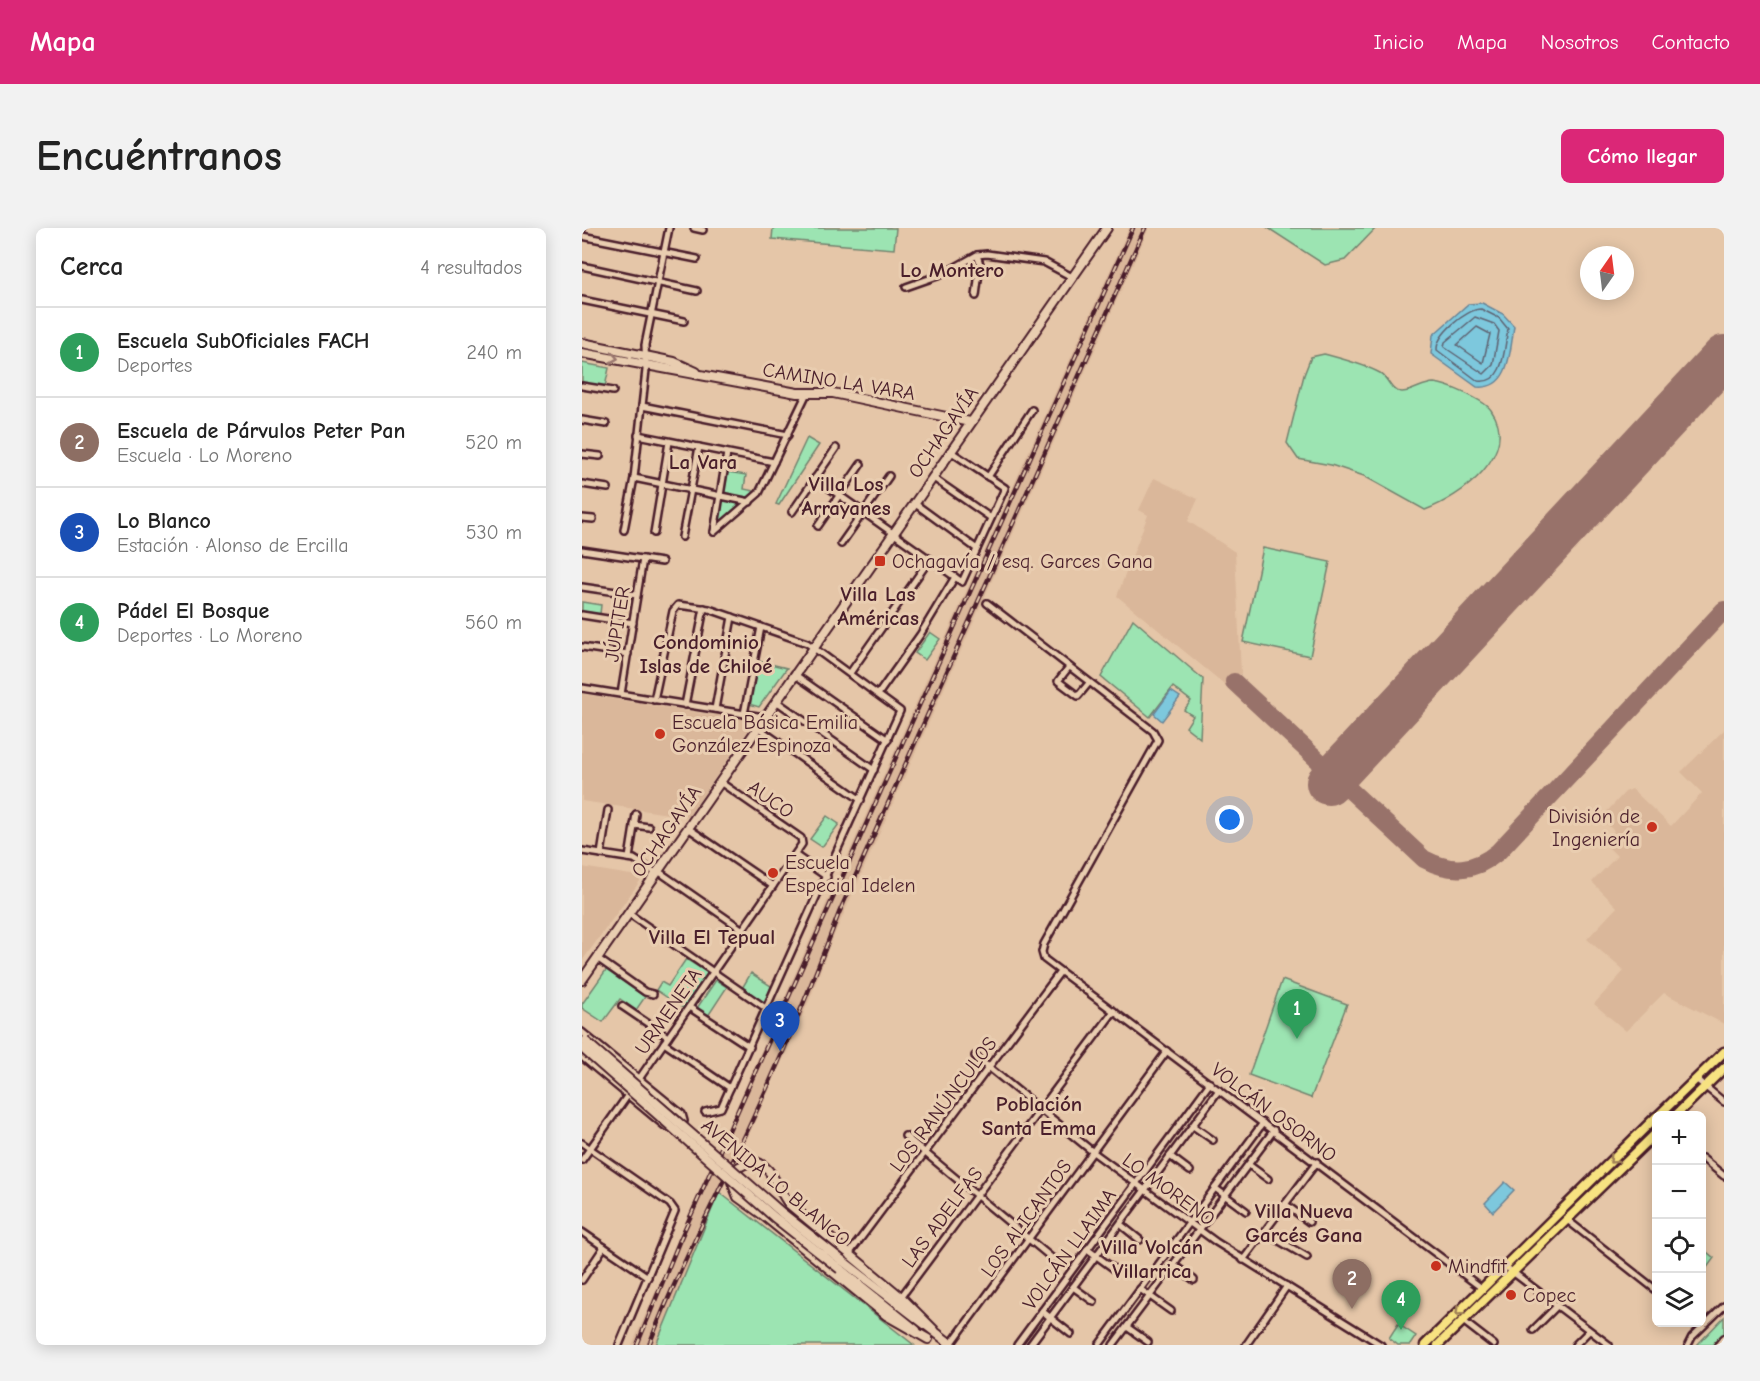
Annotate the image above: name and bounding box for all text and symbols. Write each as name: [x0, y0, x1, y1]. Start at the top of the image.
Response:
text: Mapa: [30, 26, 96, 58]
text: Inicio: [1373, 30, 1424, 54]
text: Mapa: [1457, 30, 1507, 54]
text: Nosotros: [1540, 30, 1619, 54]
text: Contacto: [1652, 30, 1730, 54]
button: Cómo llegar: [1561, 129, 1724, 183]
text: Encuéntranos: [36, 132, 282, 181]
north arrow: [1580, 246, 1634, 300]
text: Cerca: [60, 252, 124, 282]
text: 4 resultados: [420, 256, 522, 279]
district label: Lo Montero: [900, 258, 1004, 282]
text: Escuela SubOficiales FACH: [117, 328, 370, 354]
text: 1: [76, 341, 83, 364]
text: 240 m: [467, 341, 522, 364]
one-way arrow: [610, 352, 619, 364]
text: Deportes: [117, 354, 192, 377]
street label: CAMINO LA VARA: [761, 358, 917, 405]
street label: OCHAGAVÍA: [903, 382, 984, 482]
text: Escuela de Párvulos Peter Pan: [117, 418, 405, 444]
text: 2: [75, 431, 84, 454]
text: 520 m: [465, 431, 522, 454]
text: Escuela · Lo Moreno: [117, 444, 292, 467]
district label: La Vara: [669, 450, 737, 474]
district label: Villa Los Arrayanes: [801, 472, 891, 520]
text: Lo Blanco: [117, 508, 211, 534]
text: 3: [75, 521, 84, 544]
text: 530 m: [466, 521, 522, 544]
text: Estación · Alonso de Ercilla: [117, 534, 349, 557]
place label: Ochagavía / esq. Garces Gana: [892, 550, 1153, 573]
marker: Ochagavía / esq. Garces Gana: [873, 554, 887, 568]
district label: Villa Las Américas: [837, 582, 919, 630]
street label: JÚPITER: [599, 584, 635, 664]
text: Pádel El Bosque: [117, 598, 269, 624]
text: 4: [75, 611, 84, 634]
text: 560 m: [465, 611, 522, 634]
text: Deportes · Lo Moreno: [117, 624, 303, 647]
district label: Condominio Islas de Chiloé: [639, 630, 773, 678]
place label: Escuela Básica Emilia González Espinoza: [672, 711, 858, 757]
marker: Escuela Básica Emilia González Espinoza: [653, 727, 667, 741]
street label: AUCO: [743, 775, 798, 823]
street label: OCHAGAVÍA: [626, 781, 707, 881]
your location: [1215, 805, 1244, 834]
place label: División de Ingeniería: [1548, 805, 1640, 851]
marker: División de Ingeniería: [1645, 820, 1659, 834]
place label: Escuela Especial Idelen: [785, 851, 916, 897]
marker: Escuela Especial Idelen: [766, 866, 780, 880]
district label: Villa El Tepual: [649, 925, 775, 949]
street label: URMENETA: [630, 963, 707, 1059]
pin: 1: [1278, 990, 1316, 1039]
pin: 3: [760, 1002, 800, 1051]
street label: LOS RANÚNCULOS: [884, 1032, 1002, 1176]
street label: VOLCÁN OSORNO: [1207, 1057, 1341, 1167]
district label: Población Santa Emma: [982, 1092, 1096, 1140]
map controls: [1652, 1111, 1706, 1327]
button: +: [1652, 1111, 1706, 1165]
street label: AVENIDA LO BLANCO: [697, 1114, 855, 1251]
street label: LO MORENO: [1118, 1148, 1219, 1231]
one-way arrow: [1609, 1153, 1620, 1164]
street label: LOS ALICANTOS: [976, 1155, 1077, 1281]
street label: LAS ADELFAS: [897, 1163, 988, 1272]
button: −: [1652, 1165, 1706, 1219]
street label: VOLCÁN LLAIMA: [1017, 1183, 1121, 1314]
district label: Villa Nueva Garcés Gana: [1245, 1199, 1363, 1247]
button: locate: [1652, 1219, 1706, 1273]
district label: Villa Volcán Villarrica: [1101, 1235, 1203, 1283]
place label: Mindfit: [1448, 1255, 1508, 1278]
marker: Mindfit: [1429, 1259, 1443, 1273]
pin: 2: [1332, 1260, 1372, 1309]
button: layers: [1652, 1273, 1706, 1327]
pin: 4: [1382, 1280, 1420, 1330]
place label: Copec: [1523, 1284, 1576, 1307]
marker: Copec: [1504, 1288, 1518, 1302]
one-way arrow: [1456, 1305, 1466, 1316]

